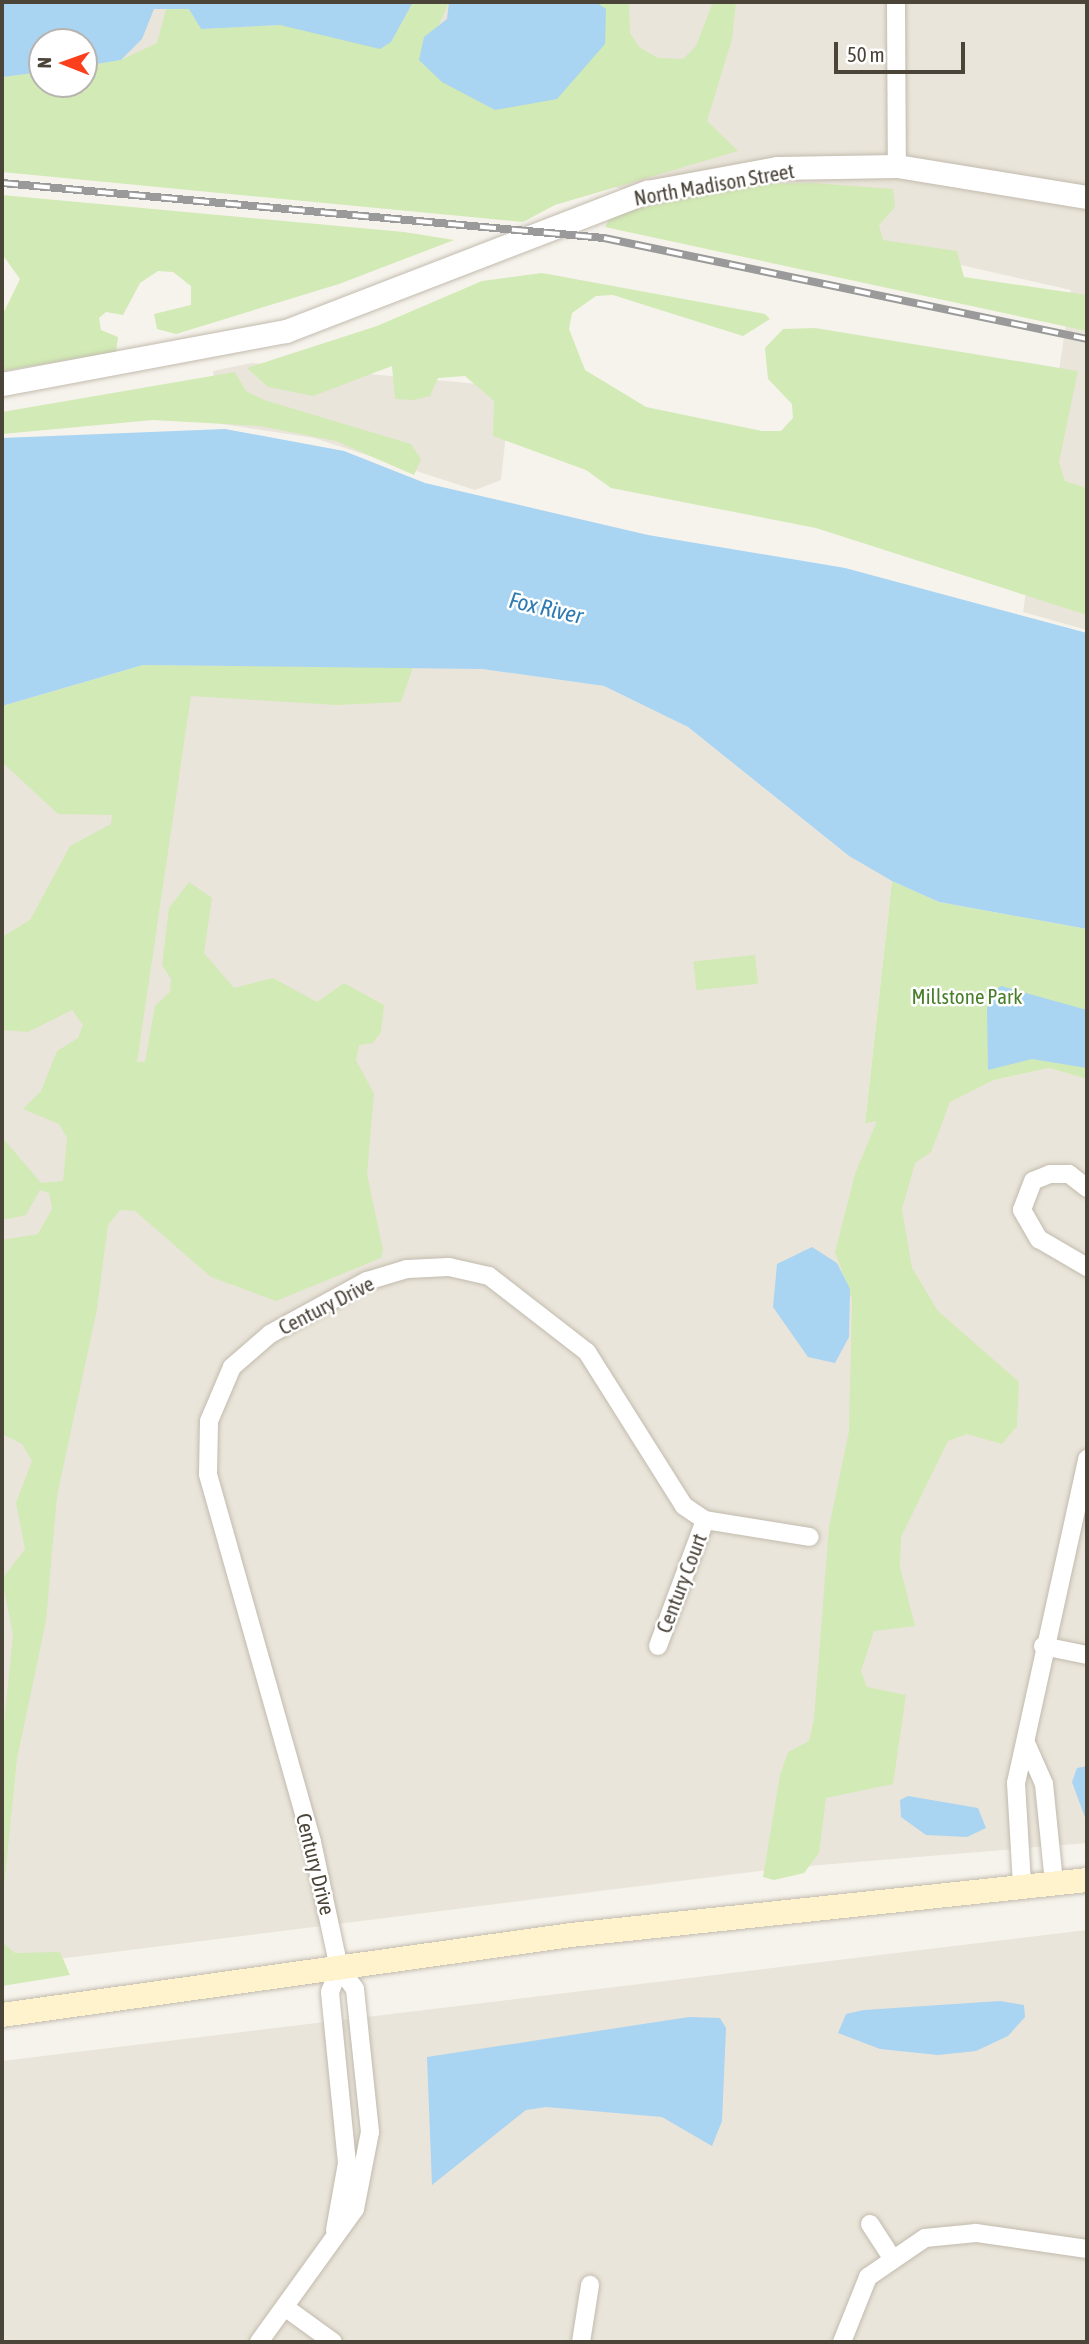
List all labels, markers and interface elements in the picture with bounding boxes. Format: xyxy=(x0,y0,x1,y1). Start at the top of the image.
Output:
north arrow xyxy=(28,28,98,98)
scale bar xyxy=(837,28,968,72)
text: 50 m xyxy=(847,42,885,66)
text: N xyxy=(33,57,55,68)
street label: North Madison Street xyxy=(632,157,796,211)
water label: Fox River xyxy=(506,586,586,630)
park label: Millstone Park xyxy=(912,983,1022,1009)
street label: Century Drive xyxy=(274,1270,378,1340)
street label: Century Court xyxy=(650,1530,712,1636)
street label: Century Drive xyxy=(291,1811,341,1917)

